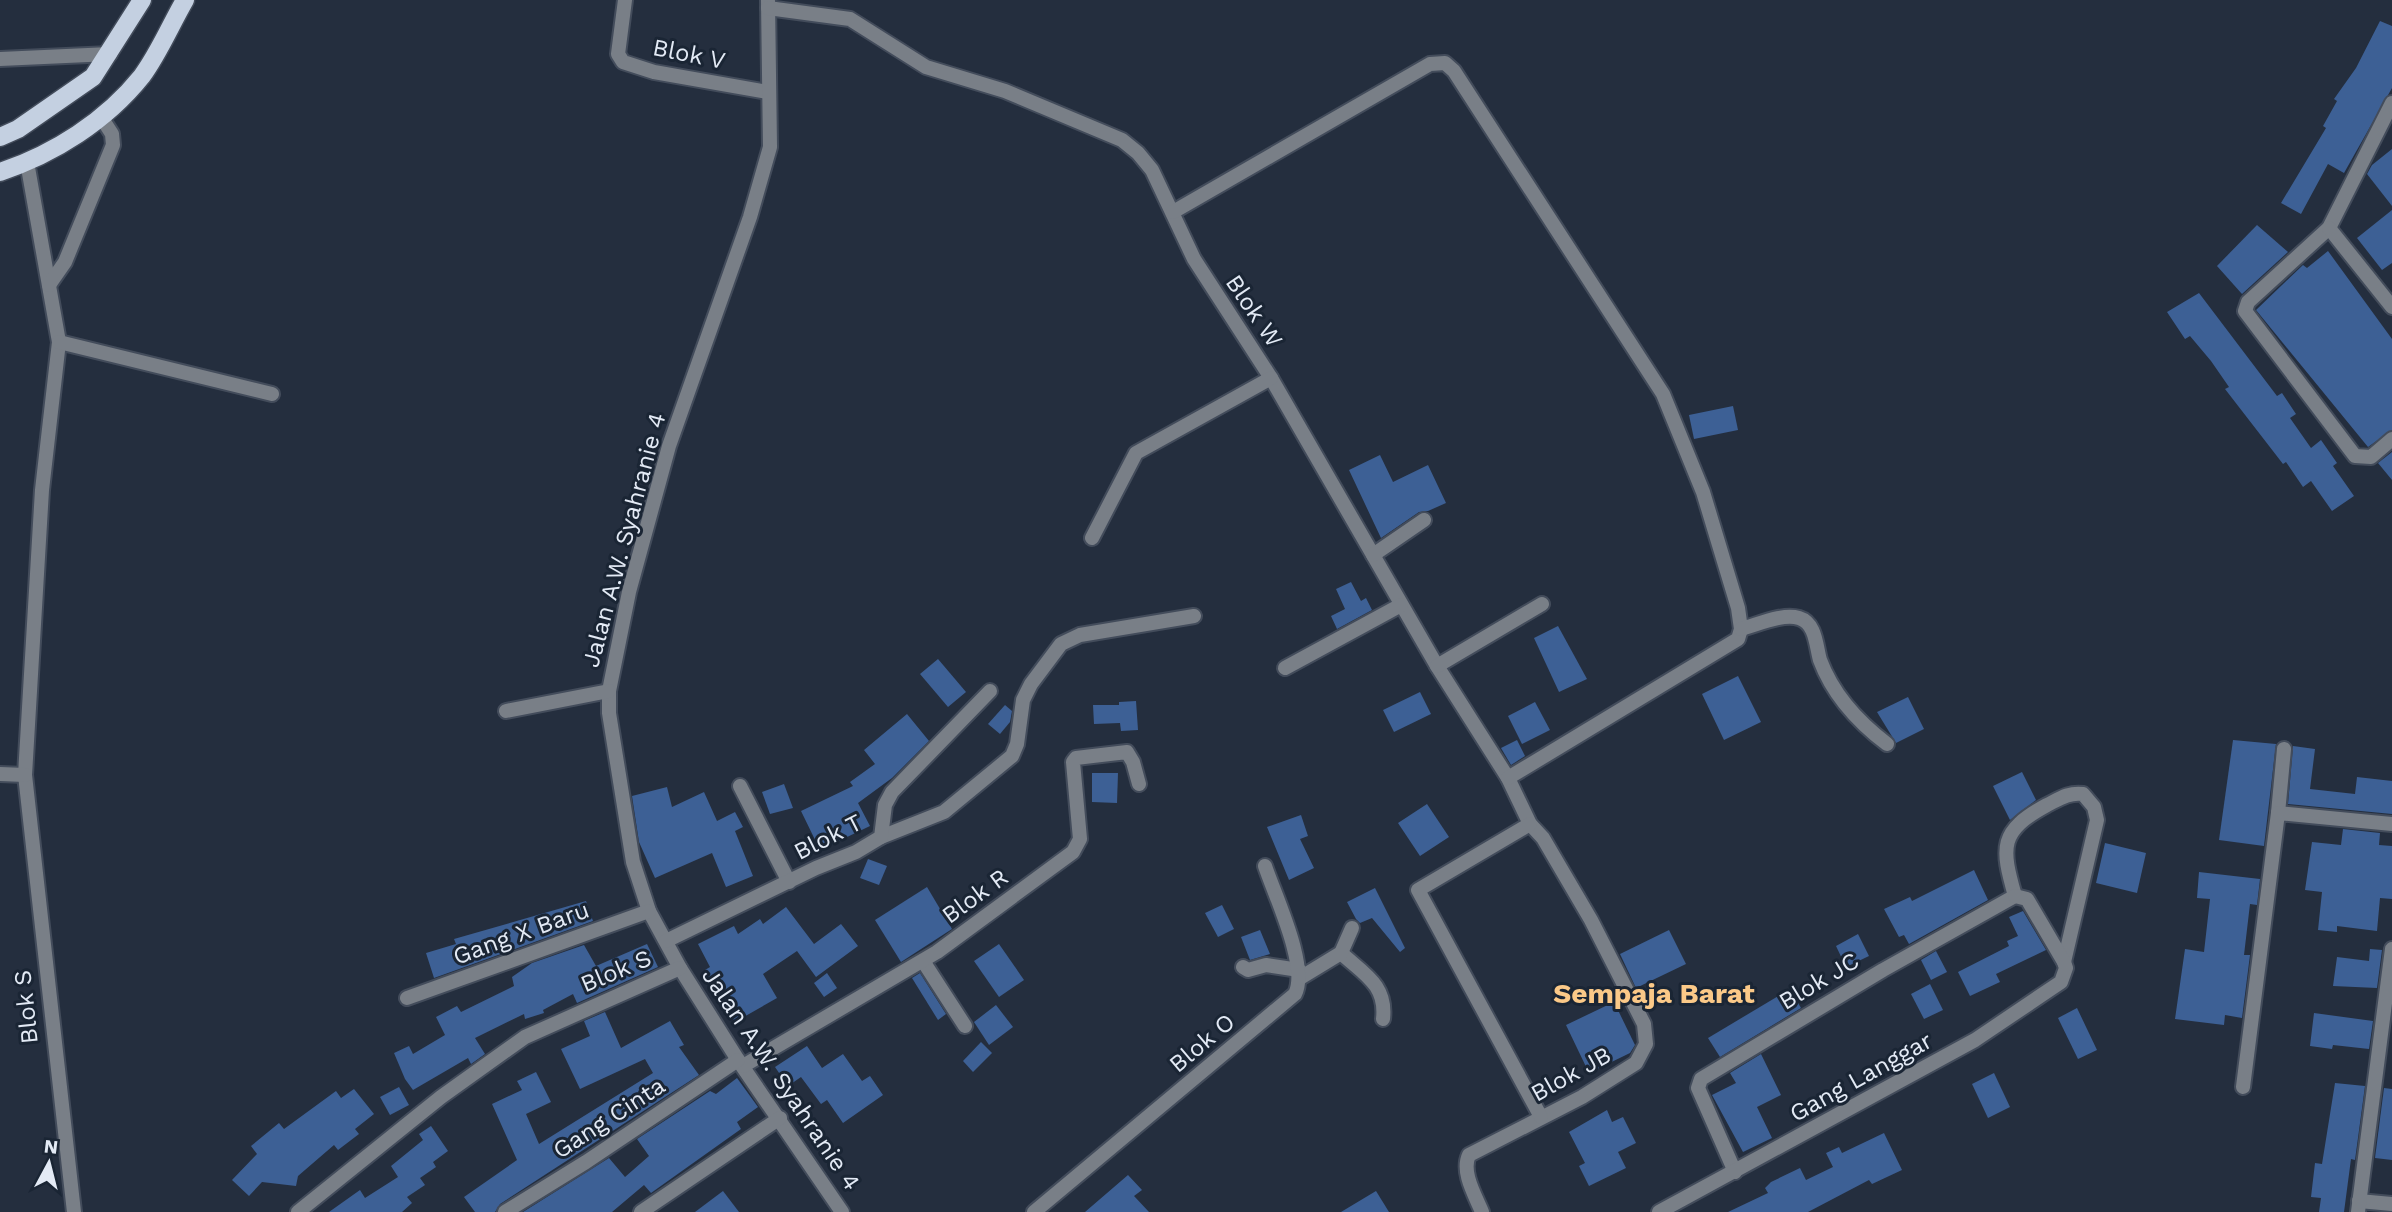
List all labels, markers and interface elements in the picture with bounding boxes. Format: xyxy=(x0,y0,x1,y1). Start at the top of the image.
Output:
street label: Blok V xyxy=(650,33,728,75)
street label: Blok W xyxy=(1220,270,1288,352)
street label: Jalan A.W. Syahranie 4 xyxy=(577,410,671,670)
street label: Blok T xyxy=(789,808,867,866)
street label: Blok R xyxy=(937,863,1013,929)
street label: Gang X Baru xyxy=(449,895,593,971)
street label: Blok S xyxy=(576,944,656,998)
street label: Blok JC xyxy=(1774,946,1864,1016)
street label: Jalan A.W. Syahranie 4 xyxy=(696,962,866,1196)
street label: Blok S xyxy=(8,969,44,1045)
district label: Sempaja Barat xyxy=(1553,977,1755,1010)
street label: Blok O xyxy=(1164,1008,1240,1078)
street label: Gang Langgar xyxy=(1785,1026,1937,1128)
street label: Blok JB xyxy=(1526,1041,1616,1107)
street label: Gang Cinta xyxy=(548,1071,670,1165)
north arrow xyxy=(14,1128,84,1198)
text: N xyxy=(43,1134,59,1159)

